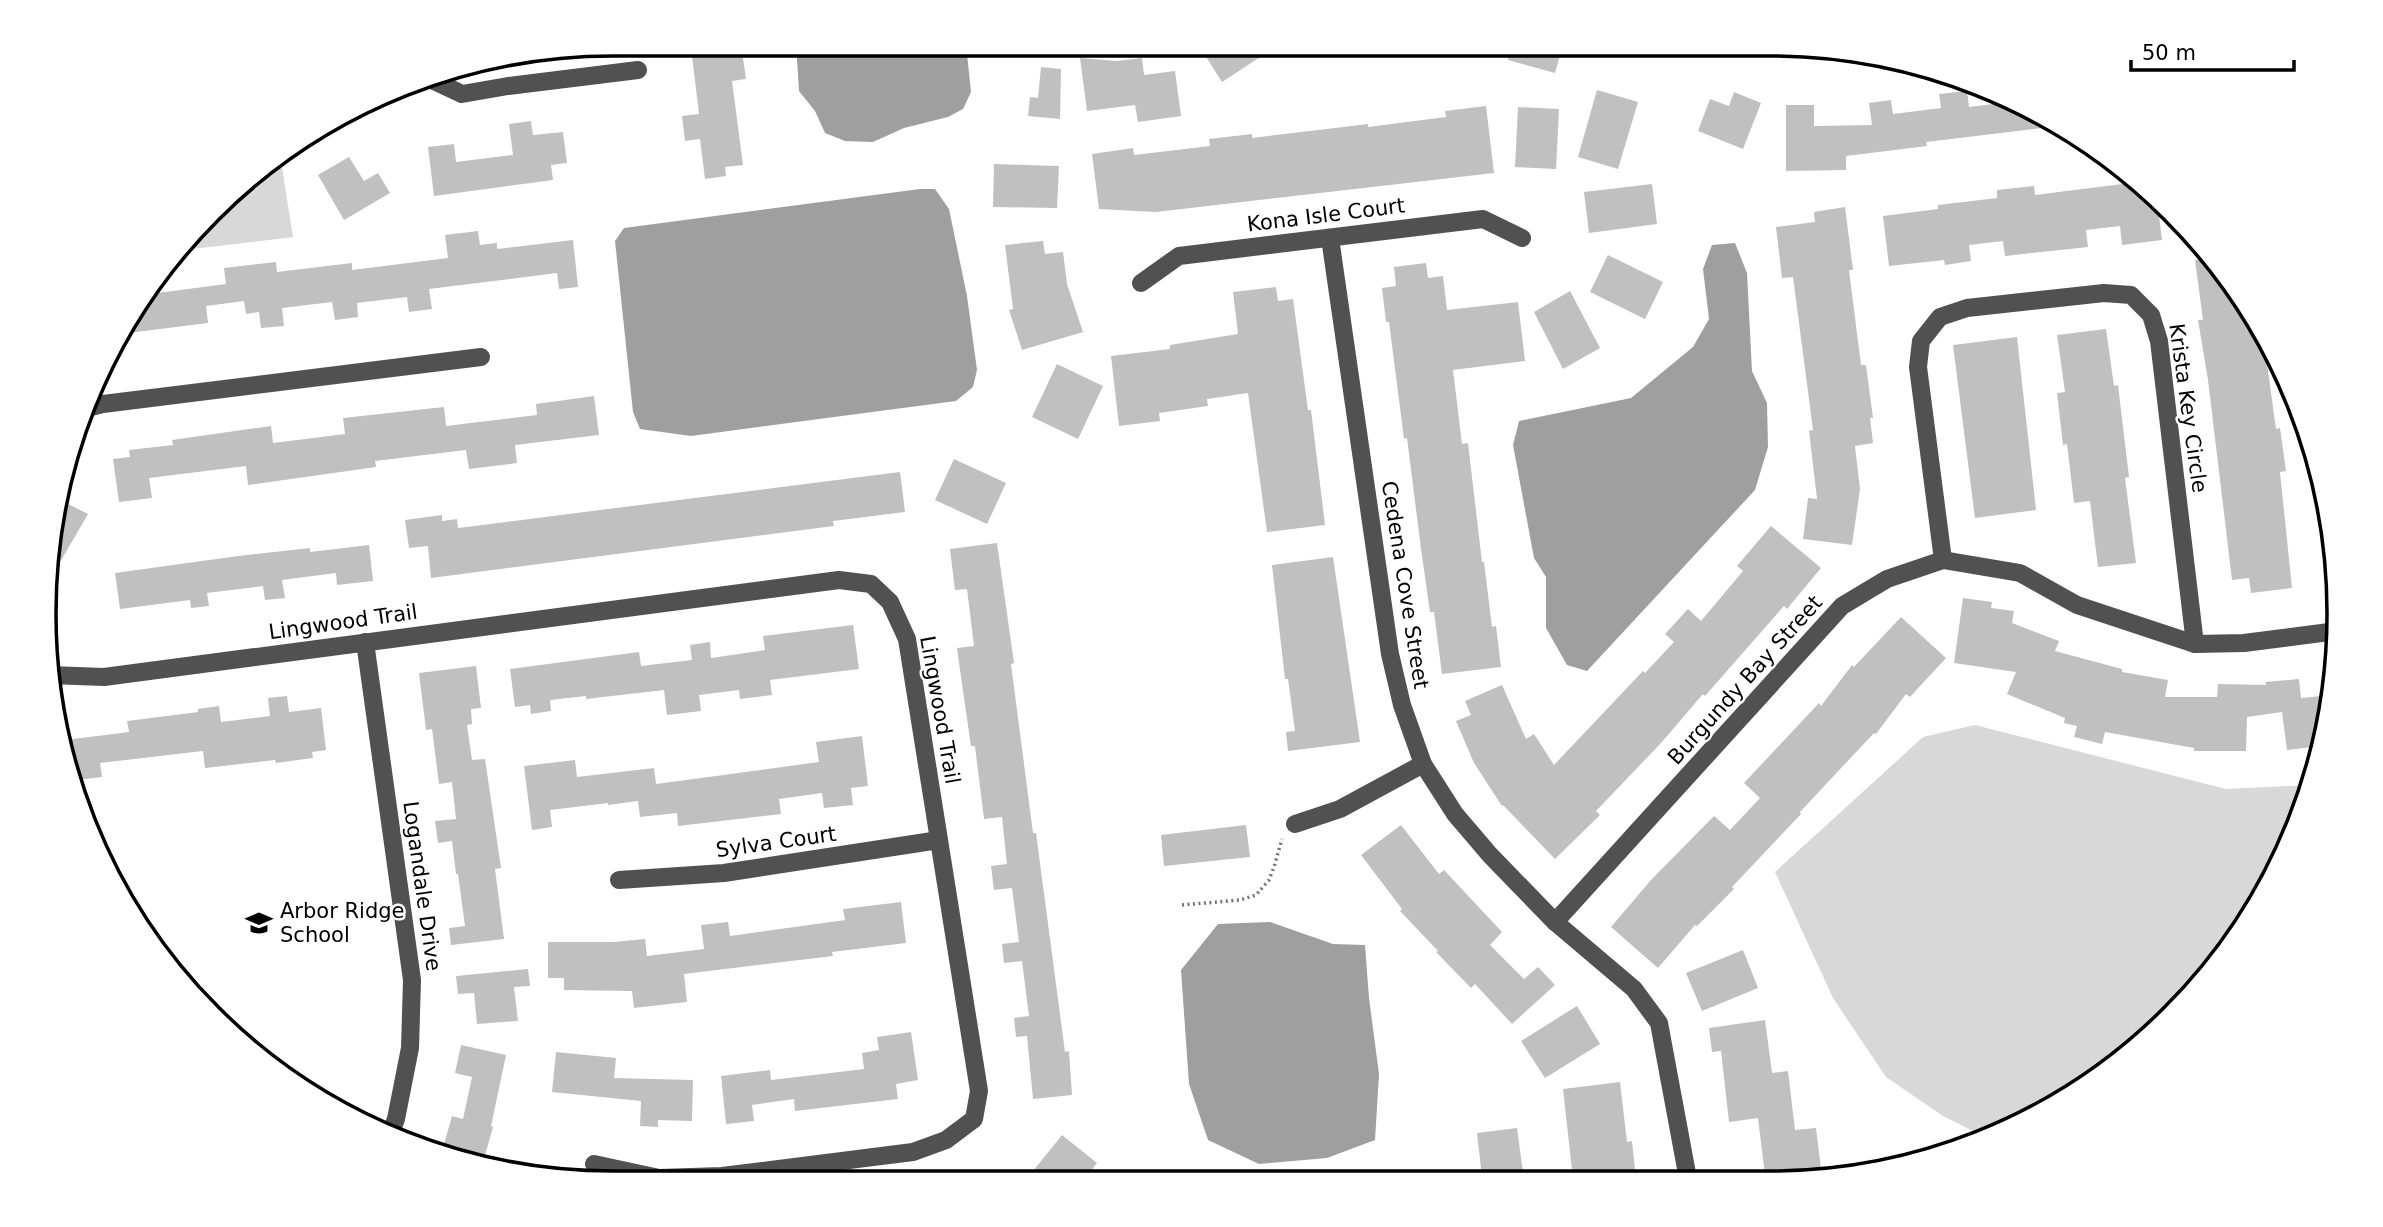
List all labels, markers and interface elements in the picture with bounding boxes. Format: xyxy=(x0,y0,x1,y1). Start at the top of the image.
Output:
scale bar xyxy=(2131,28,2294,72)
text: 50 m xyxy=(2142,41,2196,65)
street label: Kona Isle Court xyxy=(1246,193,1406,237)
street label: Krista Key Circle xyxy=(2164,322,2212,494)
street label: Cedena Cove Street xyxy=(1377,479,1433,691)
street label: Burgundy Bay Street xyxy=(1663,591,1827,769)
street label: Lingwood Trail xyxy=(267,600,419,644)
street label: Lingwood Trail xyxy=(915,634,965,786)
street label: Logandale Drive xyxy=(398,800,446,972)
street label: Sylva Court xyxy=(714,822,838,862)
place label: Arbor Ridge School xyxy=(280,899,405,947)
school or university icon: Arbor Ridge School xyxy=(244,908,274,938)

